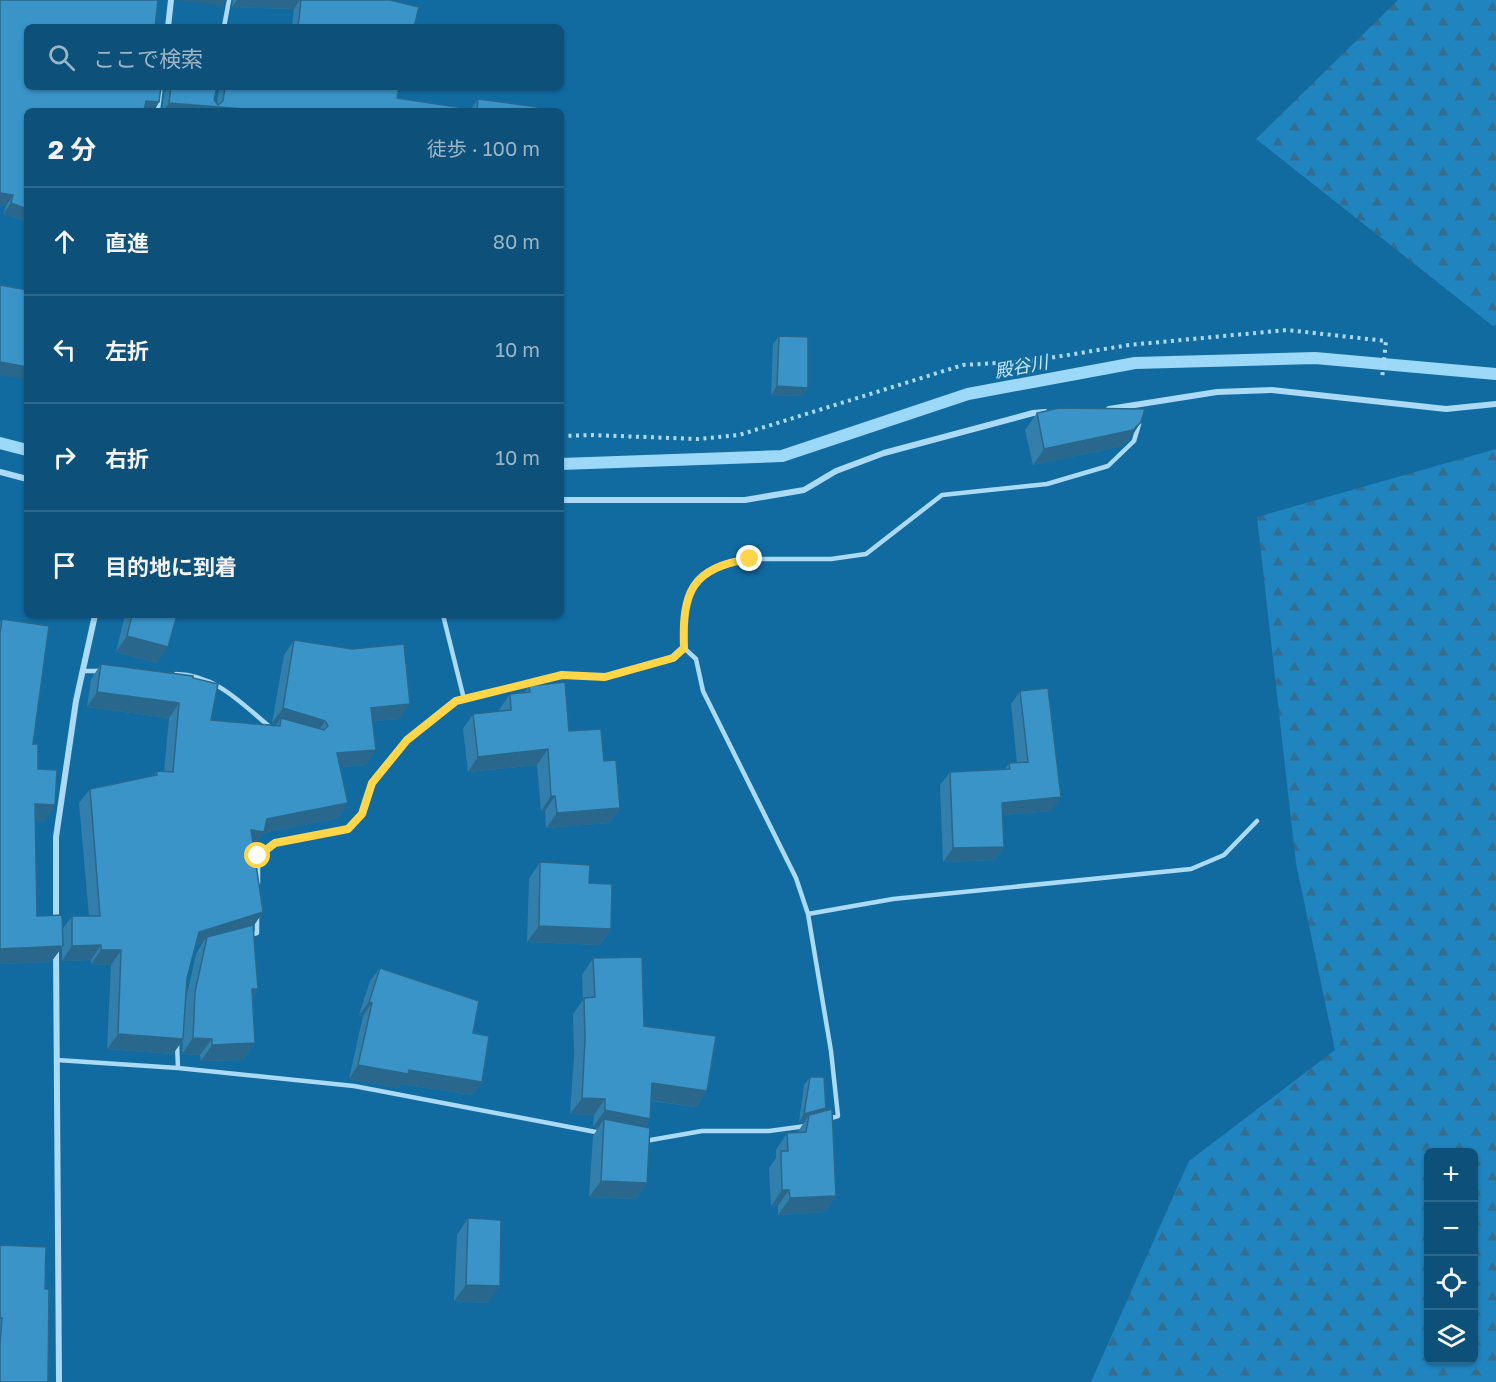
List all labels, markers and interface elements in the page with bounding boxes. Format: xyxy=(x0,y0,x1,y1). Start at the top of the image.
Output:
search box xyxy=(24,24,564,90)
icon: search xyxy=(45,41,78,74)
text: ここで検索 xyxy=(93,45,203,72)
text: 2 分 xyxy=(48,134,96,165)
text: 徒歩 · 100 m xyxy=(427,136,540,160)
icon: ahead xyxy=(48,225,81,258)
text: 直進 xyxy=(105,229,149,256)
text: 80 m xyxy=(493,229,540,253)
icon: left xyxy=(48,333,81,366)
text: 左折 xyxy=(105,337,149,364)
text: 10 m xyxy=(495,337,540,361)
water label: 殿谷川 xyxy=(992,350,1052,382)
icon: right xyxy=(48,441,81,474)
text: 右折 xyxy=(105,445,149,472)
text: 10 m xyxy=(495,445,540,469)
route end xyxy=(736,545,762,571)
icon: arrive xyxy=(48,549,81,582)
text: 目的地に到着 xyxy=(105,553,237,580)
route start xyxy=(244,842,270,868)
map controls xyxy=(1424,1148,1478,1364)
button: + xyxy=(1424,1148,1478,1202)
button: − xyxy=(1424,1202,1478,1256)
button: locate xyxy=(1424,1256,1478,1310)
button: layers xyxy=(1424,1310,1478,1364)

